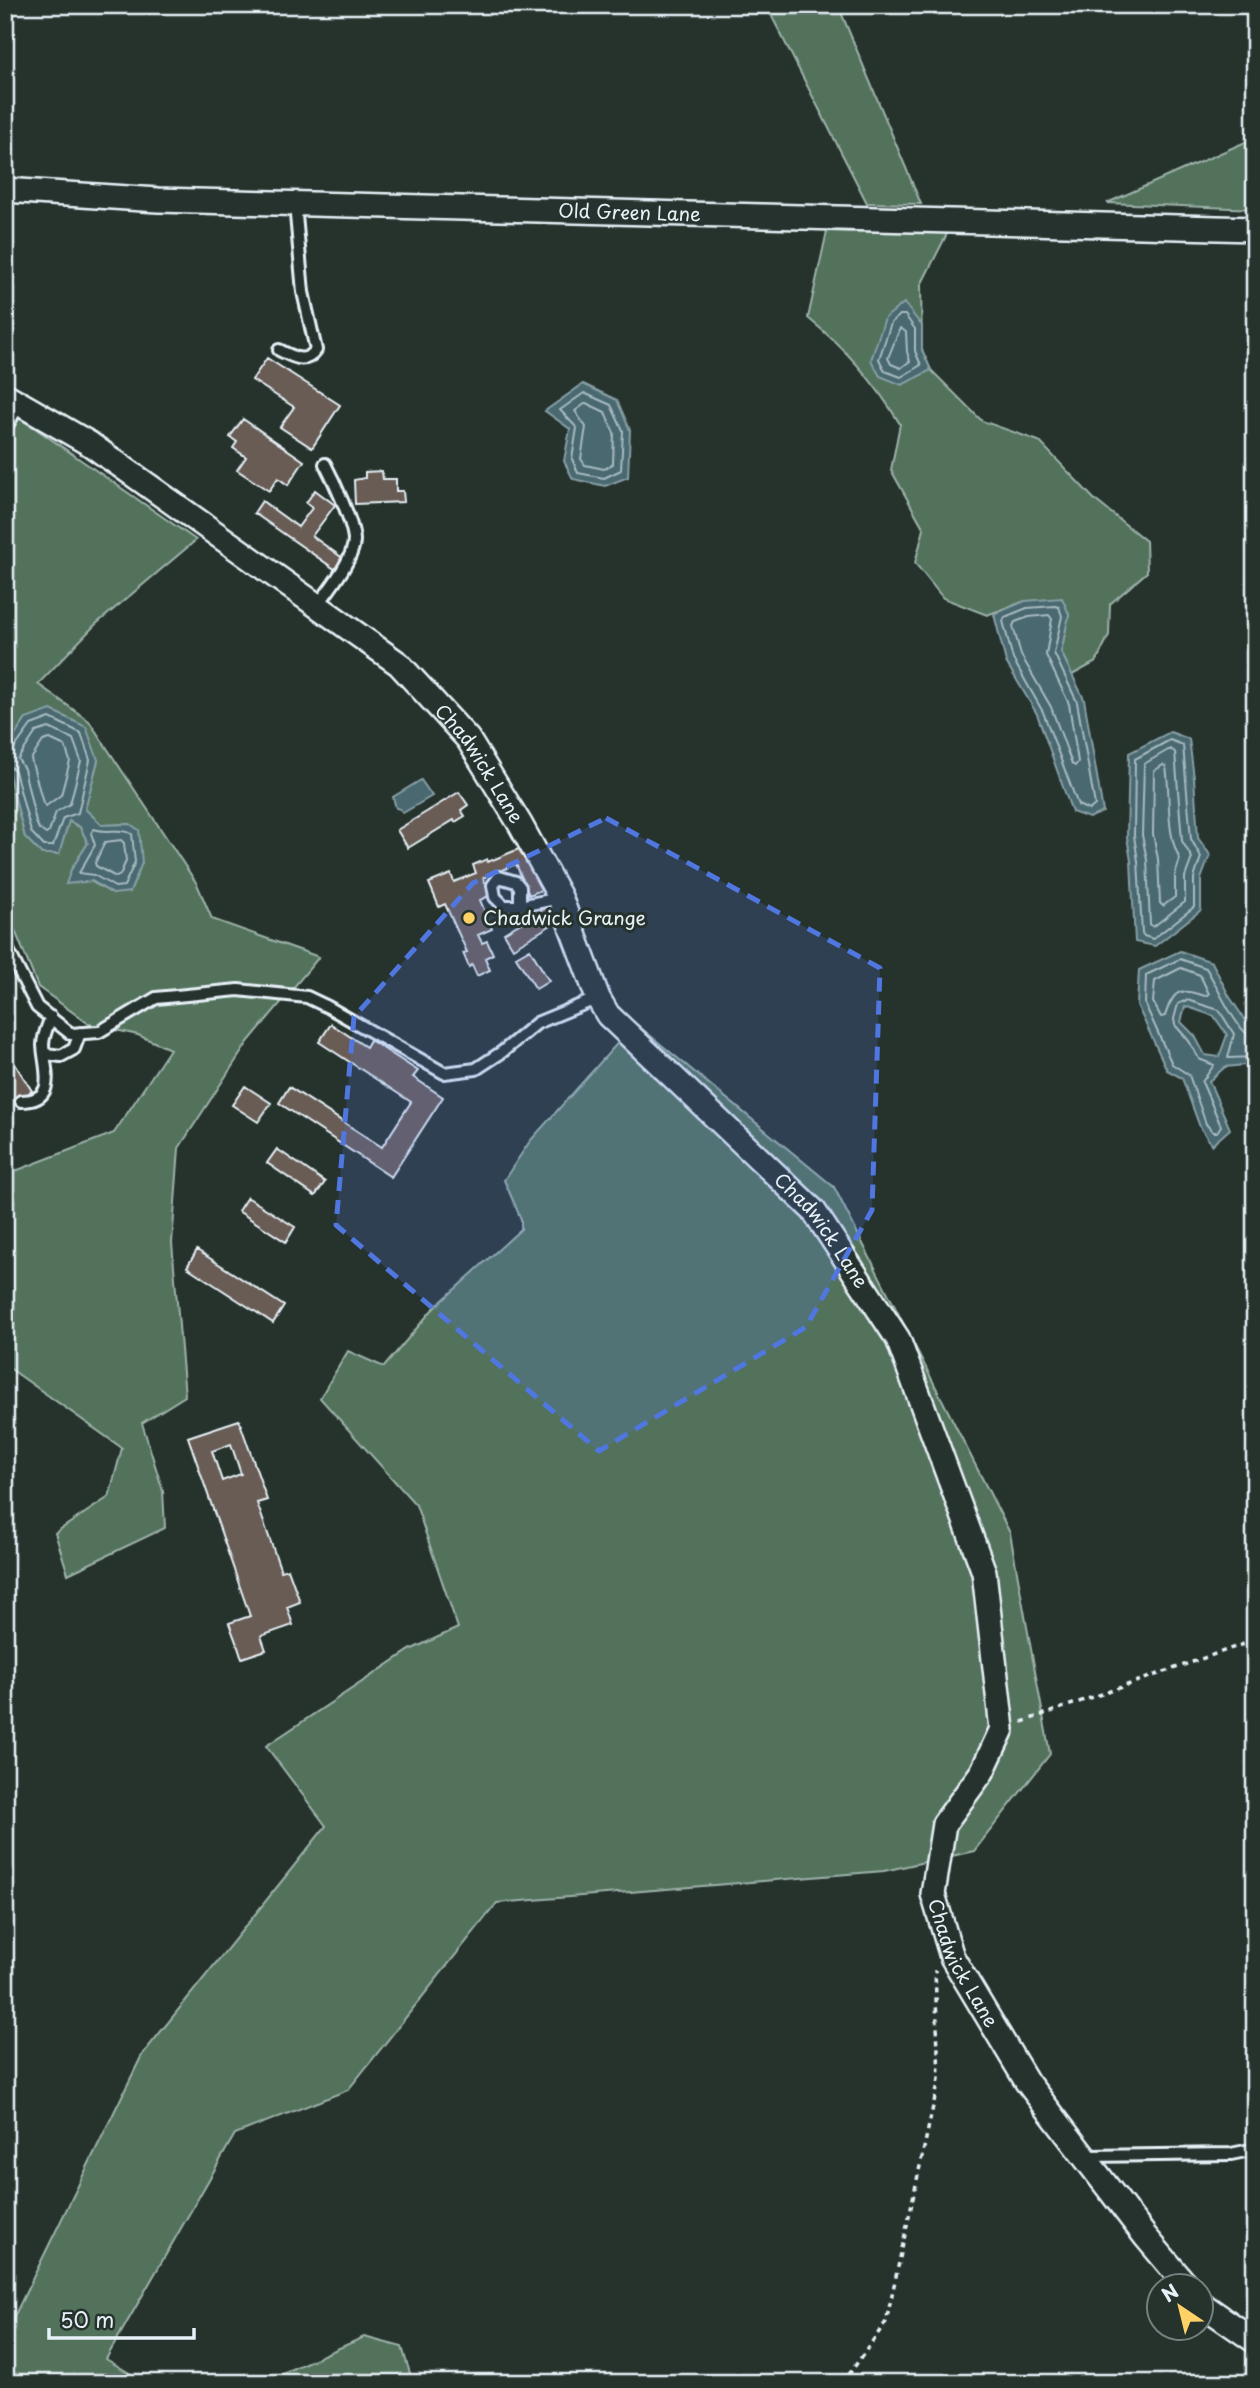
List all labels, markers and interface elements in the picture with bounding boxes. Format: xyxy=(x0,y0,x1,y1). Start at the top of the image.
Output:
street label: Old Green Lane xyxy=(558,196,701,227)
street label: Chadwick Lane xyxy=(429,697,531,828)
place label: Chadwick Grange xyxy=(483,903,646,931)
marker: Chadwick Grange xyxy=(461,910,477,926)
street label: Chadwick Lane xyxy=(769,1165,876,1293)
street label: Chadwick Lane xyxy=(922,1895,1006,2032)
north arrow xyxy=(1144,2272,1214,2342)
text: N xyxy=(1155,2276,1184,2308)
scale bar xyxy=(49,2297,194,2341)
text: 50 m xyxy=(60,2303,114,2335)

